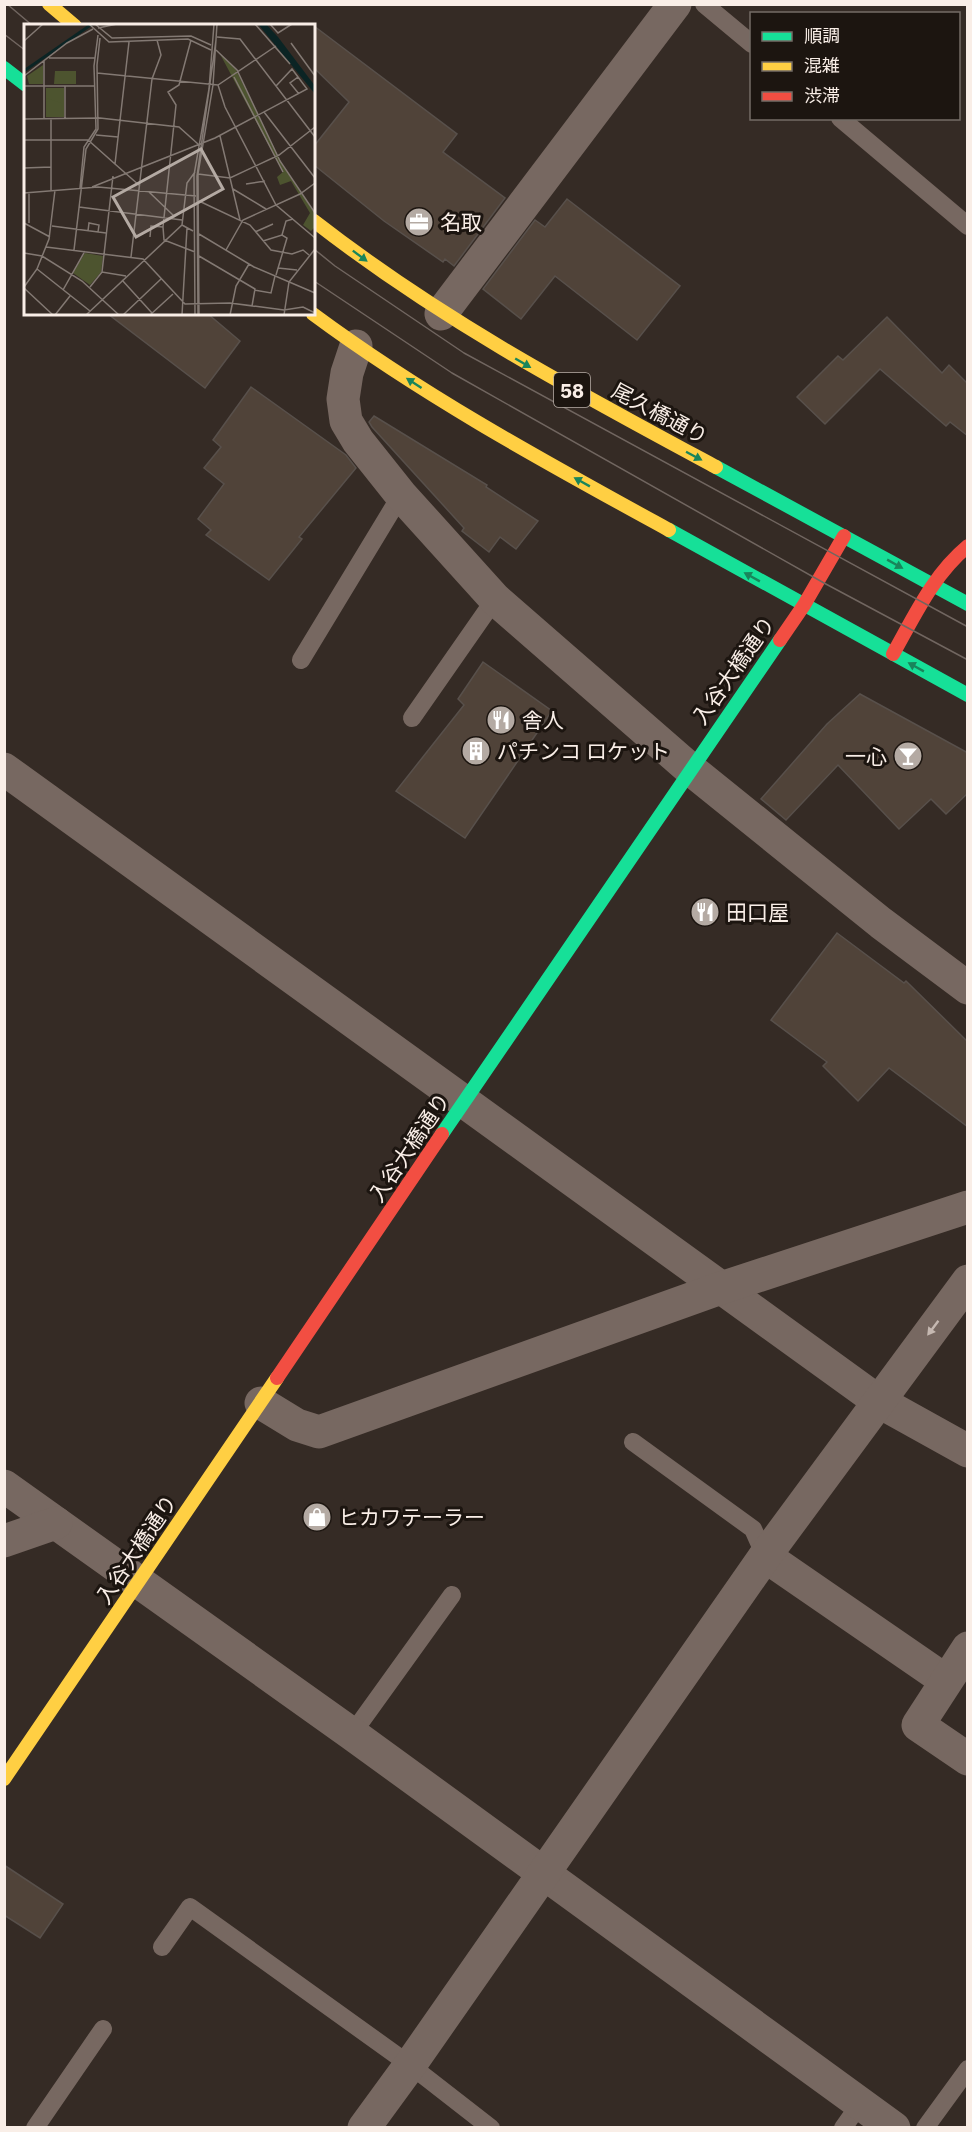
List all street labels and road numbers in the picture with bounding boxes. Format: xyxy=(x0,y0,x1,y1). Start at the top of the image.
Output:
road number: 58 xyxy=(554,373,590,407)
street label: 尾久橋通り xyxy=(607,376,713,450)
street label: 入谷大橋通り xyxy=(685,610,781,730)
street label: 入谷大橋通り xyxy=(362,1087,456,1207)
street label: 入谷大橋通り xyxy=(89,1489,183,1609)

